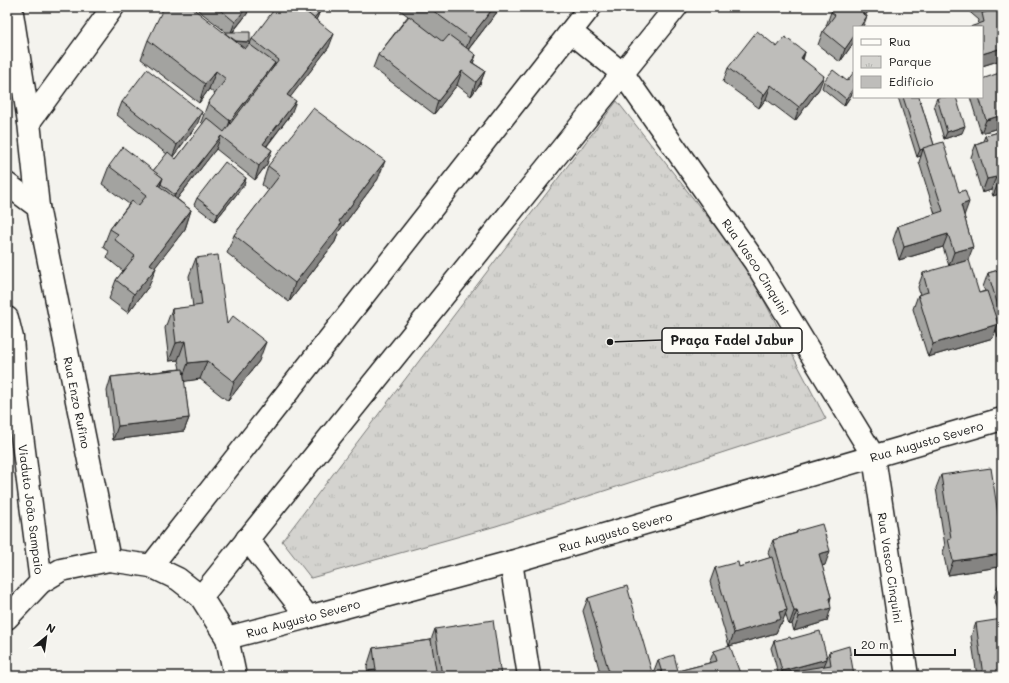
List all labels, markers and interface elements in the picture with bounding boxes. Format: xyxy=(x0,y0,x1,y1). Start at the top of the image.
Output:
legend xyxy=(853,26,983,98)
text: Rua xyxy=(889,33,911,49)
text: Parque xyxy=(889,53,932,69)
text: Edifício xyxy=(889,73,933,89)
street label: Rua Vasco Cinquini xyxy=(719,215,793,318)
callout: Praça Fadel Jabur xyxy=(662,328,802,353)
text: Praça Fadel Jabur xyxy=(670,331,794,348)
street label: Rua Enzo Rufino xyxy=(60,355,94,450)
street label: Rua Augusto Severo xyxy=(868,417,985,465)
street label: Viaduto João Sampaio xyxy=(15,443,48,575)
street label: Rua Augusto Severo xyxy=(557,508,674,556)
street label: Rua Vasco Cinquini xyxy=(874,511,907,624)
street label: Rua Augusto Severo xyxy=(244,595,362,641)
north arrow xyxy=(26,617,66,657)
text: N xyxy=(44,619,58,636)
scale bar xyxy=(855,631,955,657)
text: 20 m xyxy=(861,636,889,652)

